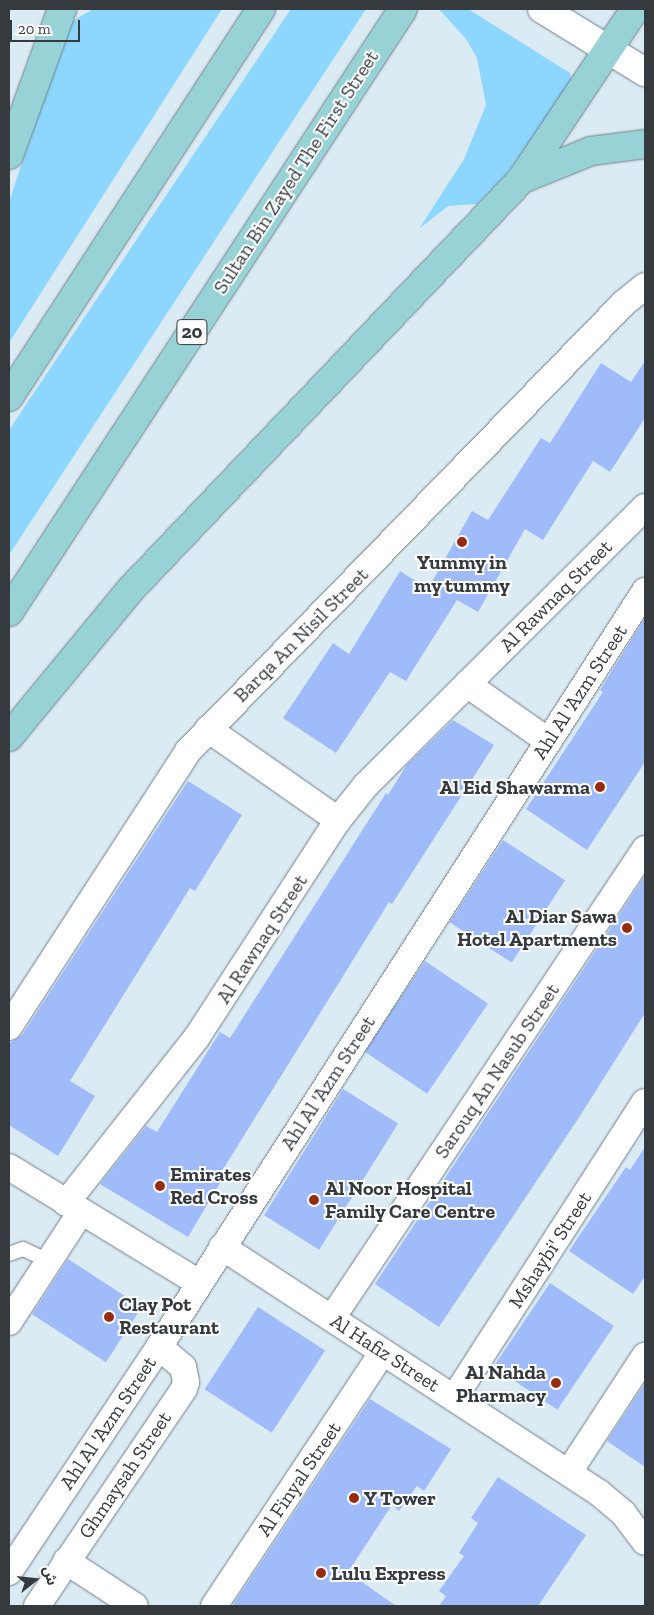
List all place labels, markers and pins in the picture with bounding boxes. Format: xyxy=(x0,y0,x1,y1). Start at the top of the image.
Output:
marker: Yummy in my tummy xyxy=(456,536,468,548)
place label: Yummy in my tummy xyxy=(414,550,510,597)
place label: Al Eid Shawarma xyxy=(440,775,590,799)
marker: Al Eid Shawarma xyxy=(594,781,606,793)
place label: Al Diar Sawa Hotel Apartments xyxy=(457,904,617,951)
marker: Al Diar Sawa Hotel Apartments xyxy=(621,922,633,934)
place label: Emirates Red Cross xyxy=(170,1162,258,1209)
place label: Al Noor Hospital Family Care Centre xyxy=(325,1176,496,1223)
marker: Emirates Red Cross xyxy=(154,1180,166,1192)
marker: Al Noor Hospital Family Care Centre xyxy=(307,1193,321,1207)
place label: Clay Pot Restaurant xyxy=(119,1293,219,1340)
marker: Clay Pot Restaurant xyxy=(103,1311,115,1323)
place label: Al Nahda Pharmacy xyxy=(456,1360,546,1407)
marker: Al Nahda Pharmacy xyxy=(550,1377,562,1389)
place label: Y Tower xyxy=(364,1486,436,1510)
marker: Y Tower xyxy=(348,1492,360,1504)
place label: Lulu Express xyxy=(331,1561,446,1585)
marker: Lulu Express xyxy=(315,1567,327,1579)

